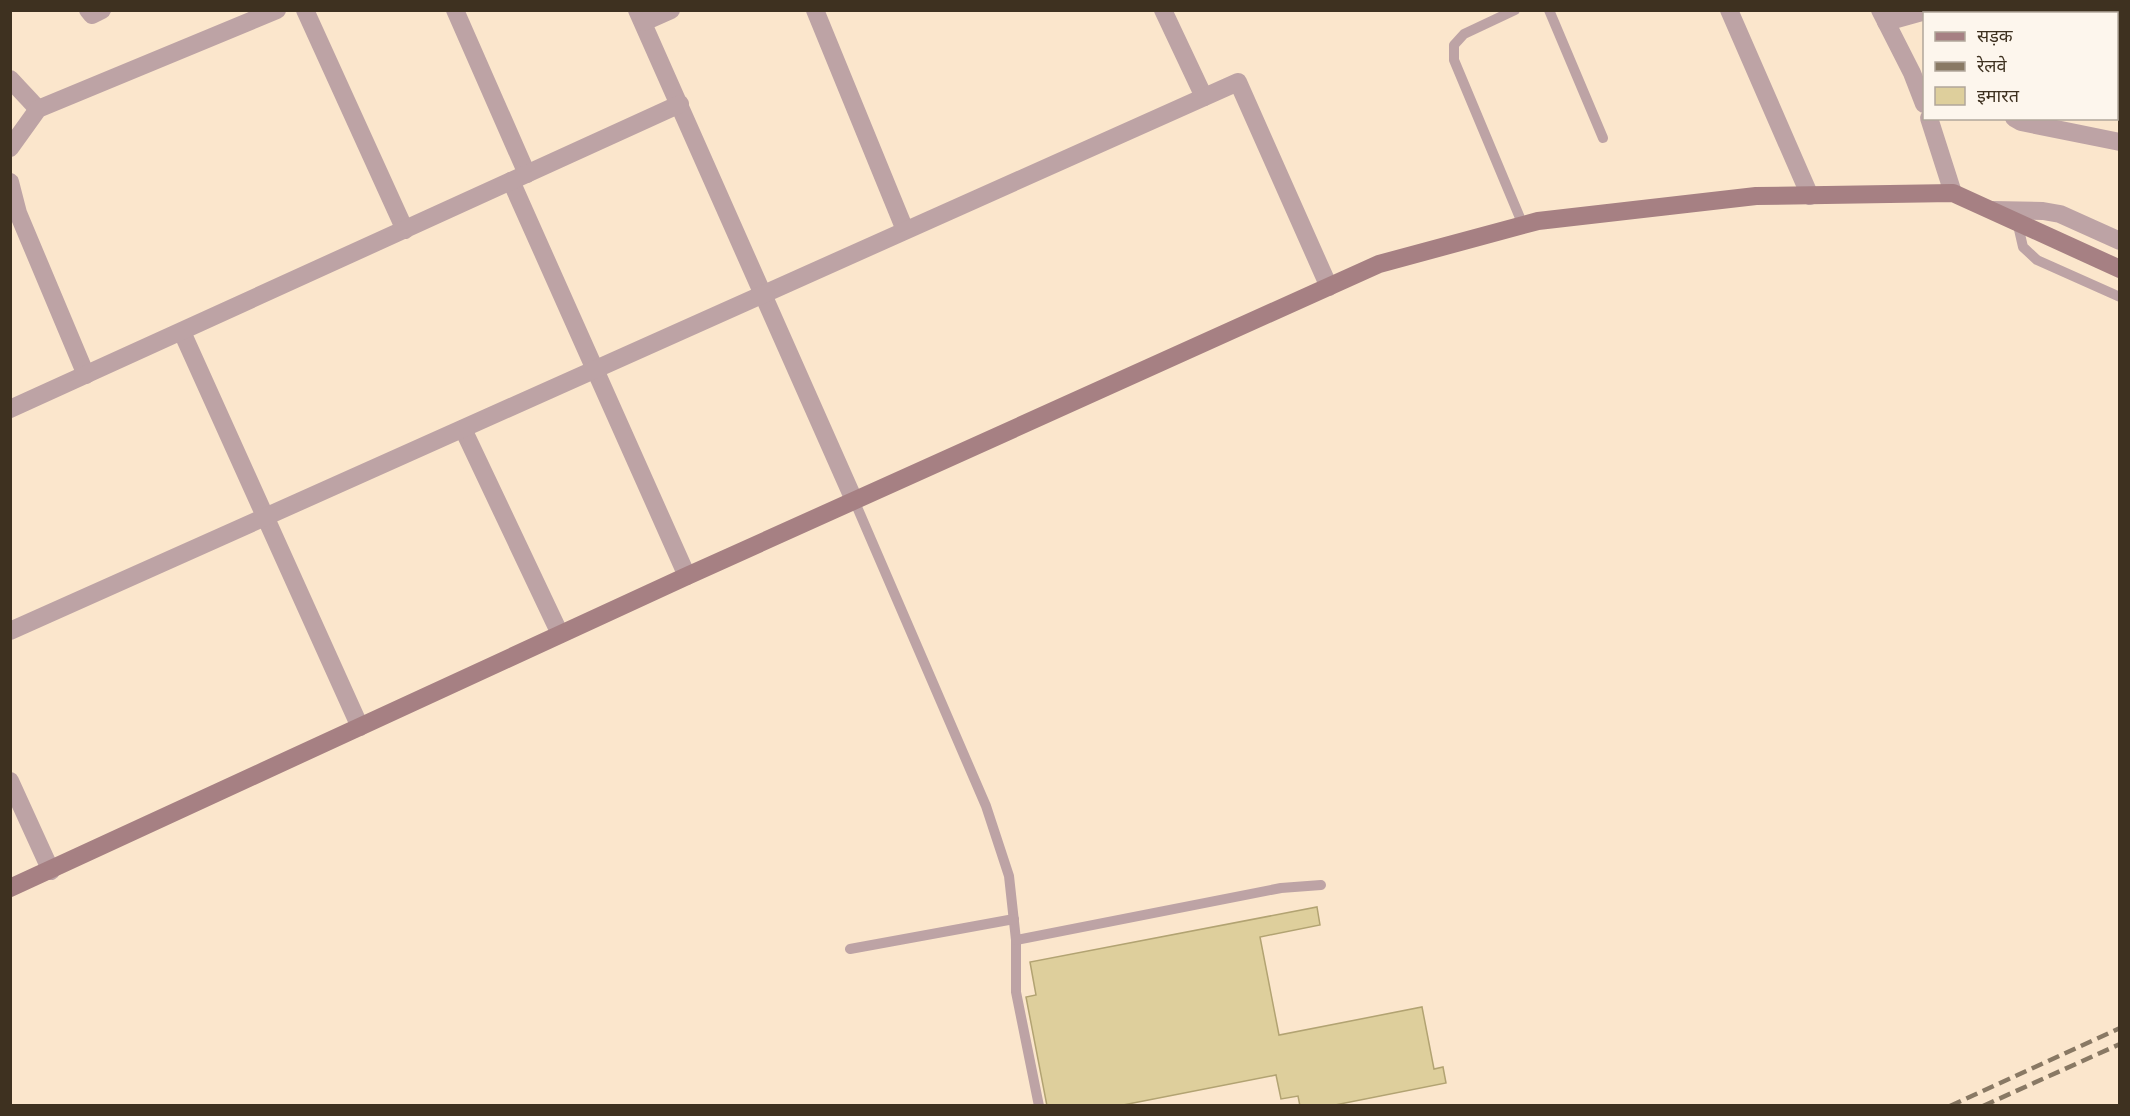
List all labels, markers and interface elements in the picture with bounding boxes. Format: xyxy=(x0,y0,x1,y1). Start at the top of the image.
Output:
legend xyxy=(1923,12,2118,120)
text: सड़क xyxy=(1977,24,2014,46)
text: रेलवे xyxy=(1976,54,2008,76)
text: इमारत xyxy=(1977,84,2020,106)

